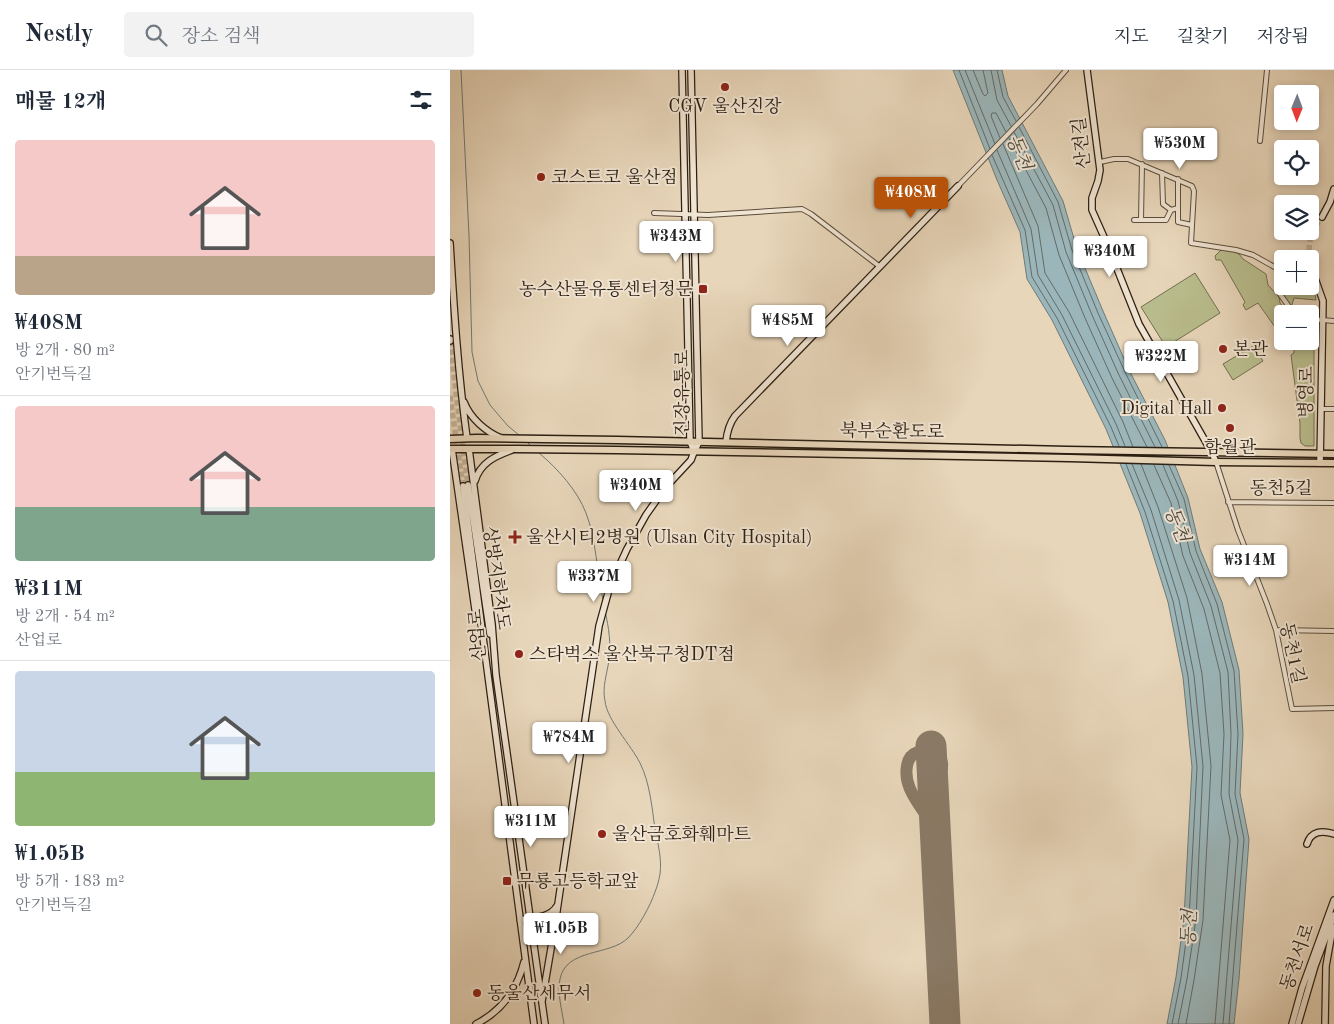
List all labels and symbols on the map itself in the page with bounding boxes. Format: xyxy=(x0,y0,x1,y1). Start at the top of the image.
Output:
marker: CGV 울산진장 xyxy=(719,81,731,93)
north arrow xyxy=(1274,85,1319,130)
place label: CGV 울산진장 xyxy=(668,97,782,116)
street label: 산전길 xyxy=(1069,116,1094,170)
pin: ₩530M xyxy=(1145,128,1215,170)
water label: 동천 xyxy=(1002,131,1037,175)
place label: 코스트코 울산점 xyxy=(551,168,678,187)
marker: 코스트코 울산점 xyxy=(535,171,547,183)
pin: ₩408M xyxy=(876,176,946,219)
pin: ₩343M xyxy=(641,220,711,263)
pin: ₩340M xyxy=(1075,236,1145,278)
place label: 농수산물유통센터정문 xyxy=(519,280,694,299)
marker: 농수산물유통센터정문 xyxy=(697,283,709,295)
pin: ₩485M xyxy=(753,304,823,347)
place label: 본관 xyxy=(1233,339,1268,359)
pin: ₩322M xyxy=(1126,340,1196,383)
marker: 본관 xyxy=(1217,343,1229,355)
street label: 진장유통로 xyxy=(673,350,692,436)
street label: 병영로 xyxy=(1297,366,1316,418)
place label: Digital Hall xyxy=(1121,400,1212,418)
marker: Digital Hall xyxy=(1216,402,1228,414)
street label: 북부순환도로 xyxy=(840,420,944,442)
marker: 함월관 xyxy=(1224,422,1236,434)
place label: 함월관 xyxy=(1204,438,1257,457)
pin: ₩340M xyxy=(601,470,671,512)
street label: 동천5길 xyxy=(1250,479,1312,498)
water label: 동천 xyxy=(1160,503,1195,547)
street label: 상방지하차도 xyxy=(480,525,513,631)
place label: 울산시티2병원 (Ulsan City Hospital) xyxy=(526,528,812,547)
marker: 울산시티2병원 (Ulsan City Hospital) xyxy=(508,530,522,544)
pin: ₩314M xyxy=(1215,544,1285,587)
pin: ₩337M xyxy=(559,560,629,603)
street label: 산업로 xyxy=(466,608,489,662)
street label: 동천1길 xyxy=(1277,621,1308,686)
place label: 스타벅스 울산북구청DT점 xyxy=(529,644,735,664)
marker: 스타벅스 울산북구청DT점 xyxy=(513,648,525,660)
pin: ₩784M xyxy=(534,722,604,764)
pin: ₩311M xyxy=(496,806,566,848)
place label: 울산금호화훼마트 xyxy=(612,824,752,844)
marker: 울산금호화훼마트 xyxy=(596,828,608,840)
place label: 무룡고등학교앞 xyxy=(517,872,639,891)
marker: 무룡고등학교앞 xyxy=(501,875,513,887)
water label: 동천 xyxy=(1177,908,1201,947)
pin: ₩1.05B xyxy=(520,912,602,955)
street label: 동천서로 xyxy=(1277,921,1318,993)
place label: 동울산세무서 xyxy=(487,984,591,1003)
marker: 동울산세무서 xyxy=(471,987,483,999)

